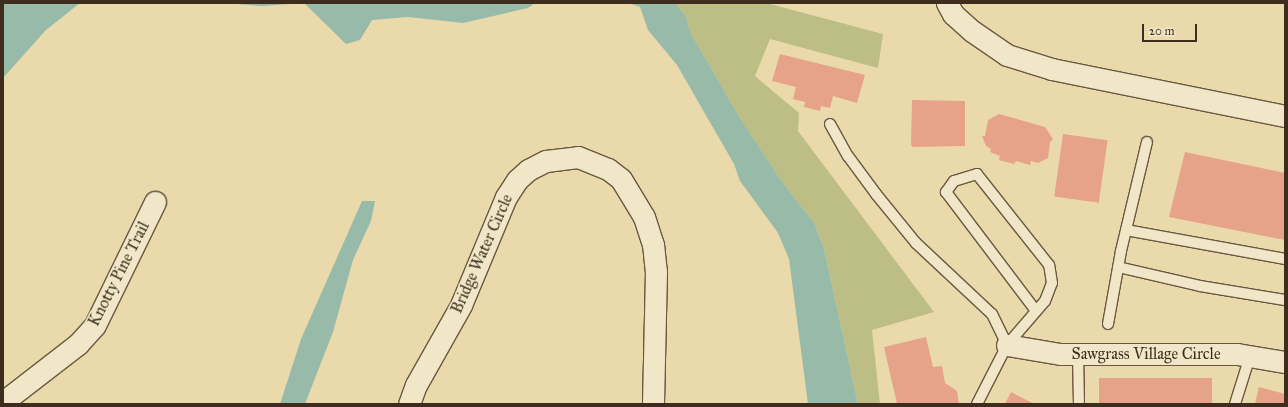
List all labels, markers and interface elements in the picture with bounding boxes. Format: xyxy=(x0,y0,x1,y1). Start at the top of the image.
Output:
scale bar xyxy=(1144,16,1199,42)
text: 20 m xyxy=(1149,24,1175,38)
street label: Bridge Water Circle xyxy=(447,191,517,317)
street label: Knotty Pine Trail xyxy=(84,218,154,330)
street label: Sawgrass Village Circle xyxy=(1071,344,1221,364)

